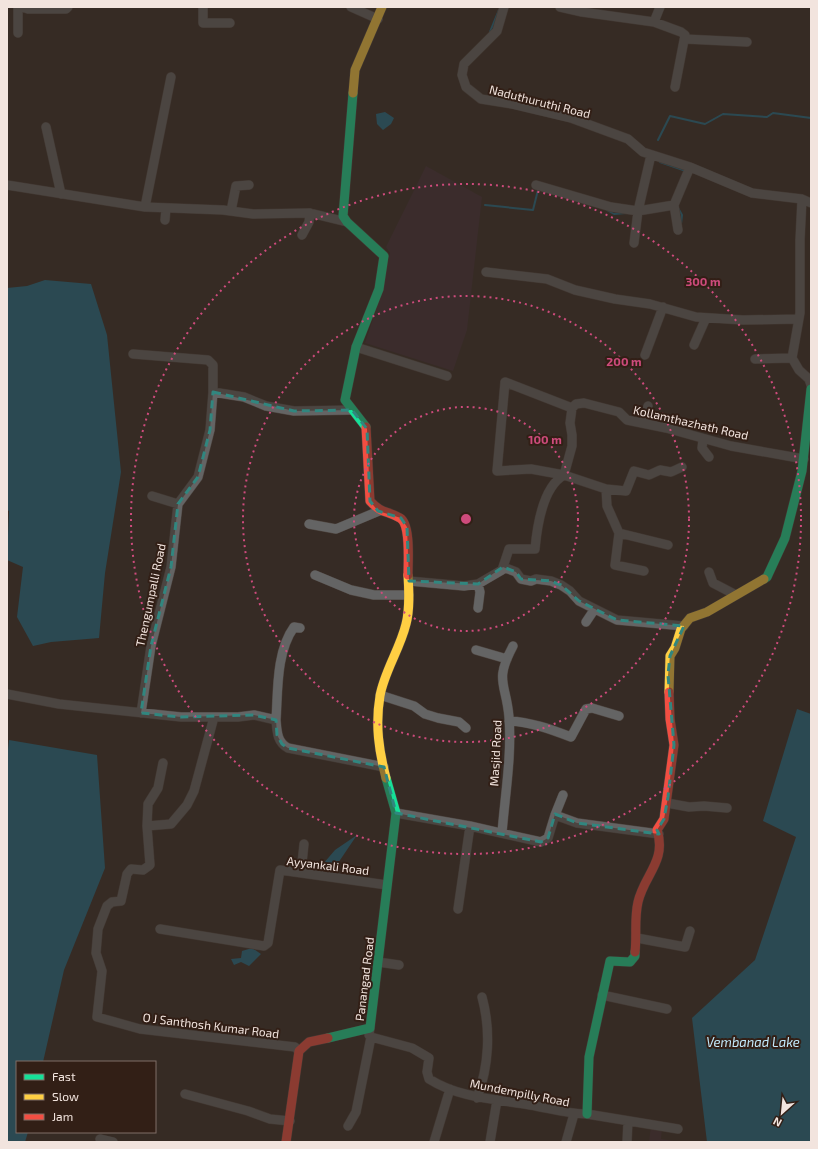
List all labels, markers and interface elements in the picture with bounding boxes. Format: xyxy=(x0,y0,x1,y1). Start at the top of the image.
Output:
street label: Naduthuruthi Road xyxy=(488,82,592,120)
text: 300 m xyxy=(685,274,721,288)
text: 200 m xyxy=(606,354,642,368)
street label: Kollamthazhath Road xyxy=(632,402,750,442)
text: 100 m xyxy=(528,432,562,446)
centre of rings xyxy=(459,512,473,526)
street label: Thengumpalli Road xyxy=(132,542,168,648)
street label: Masjid Road xyxy=(486,719,505,787)
street label: Ayyankali Road xyxy=(286,853,370,877)
street label: Panangad Road xyxy=(352,936,376,1022)
street label: O J Santhosh Kumar Road xyxy=(142,1010,280,1040)
water label: Vembanad Lake xyxy=(706,1034,800,1050)
legend xyxy=(16,1061,156,1133)
text: Fast xyxy=(52,1069,76,1083)
street label: Mundempilly Road xyxy=(469,1075,571,1109)
text: Slow xyxy=(52,1089,79,1103)
north arrow xyxy=(762,1093,802,1133)
text: Jam xyxy=(52,1109,73,1123)
text: N xyxy=(771,1115,784,1130)

